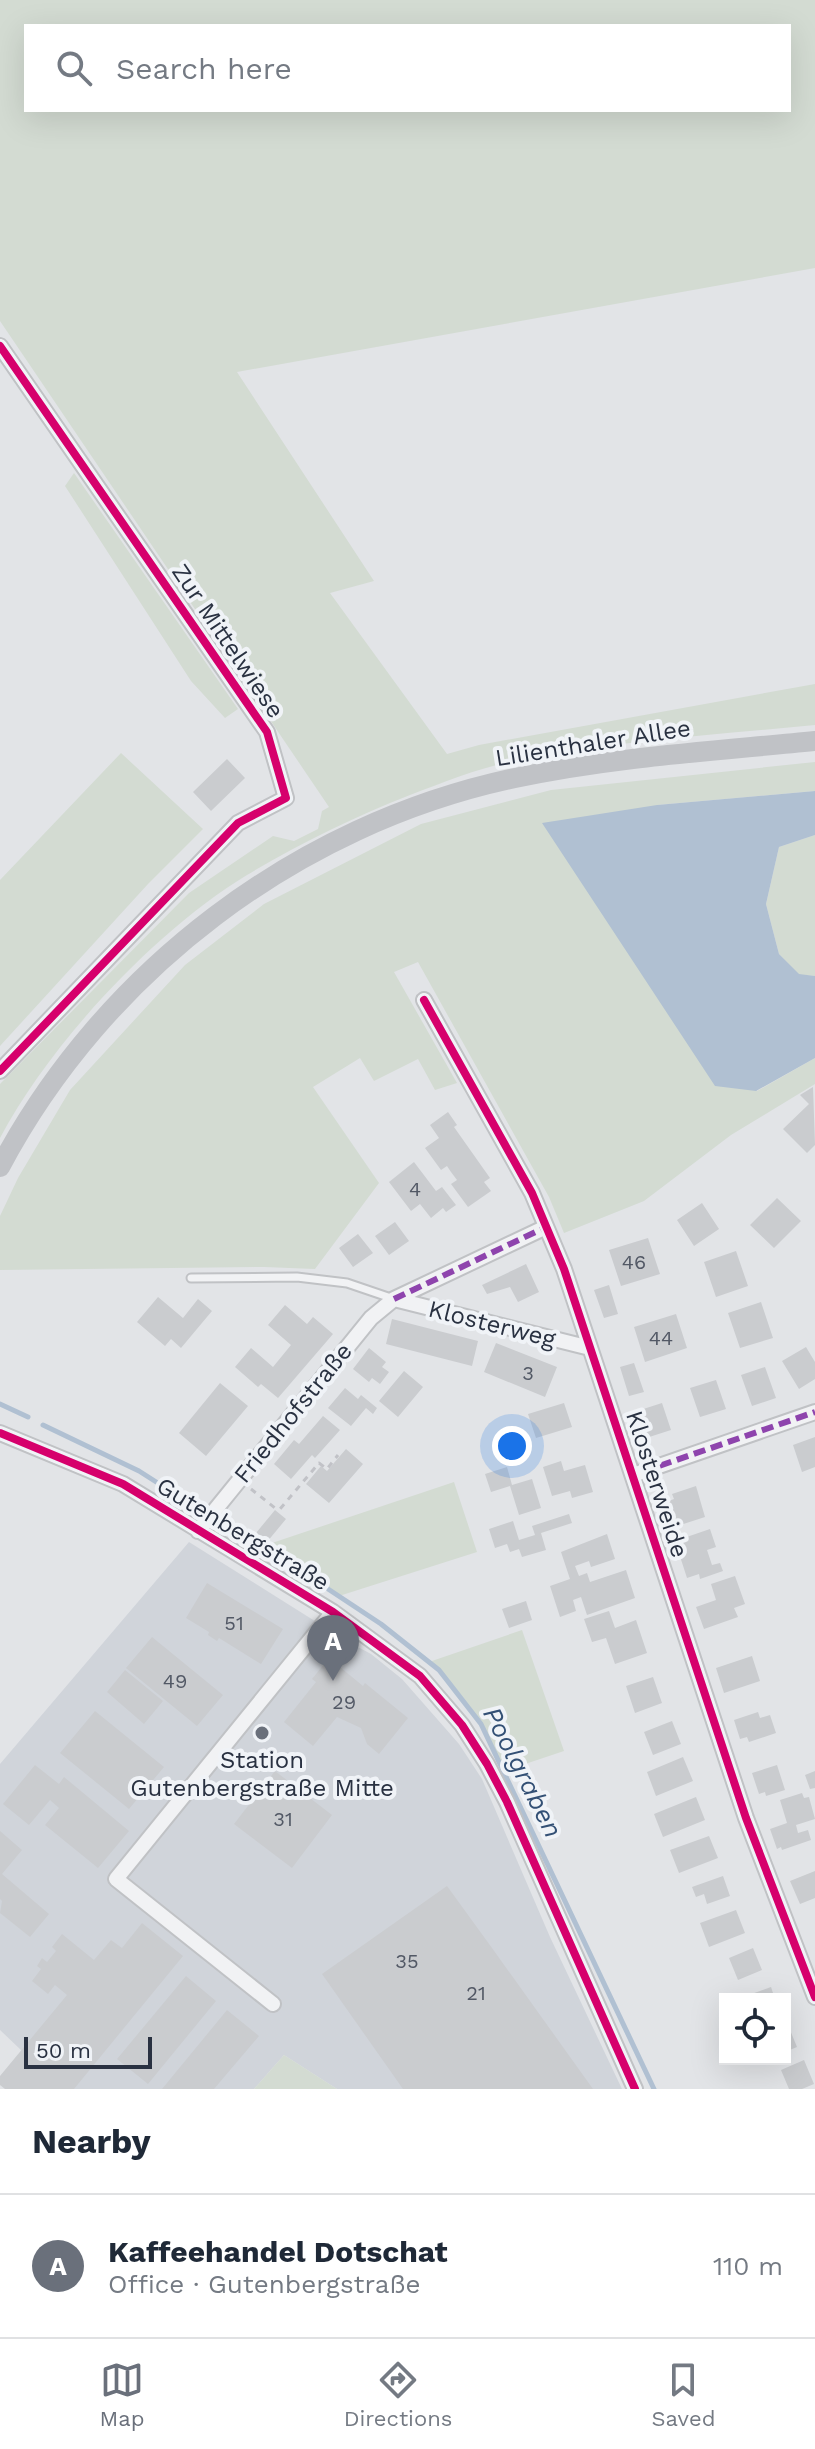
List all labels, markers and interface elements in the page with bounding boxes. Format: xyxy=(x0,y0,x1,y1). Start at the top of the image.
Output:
search box xyxy=(24,24,791,112)
icon: search xyxy=(52,46,96,90)
text: Search here xyxy=(116,51,292,86)
street label: Zur Mittelwiese xyxy=(166,559,290,723)
street label: Lilienthaler Allee xyxy=(493,714,693,772)
house number: 4 xyxy=(409,1177,421,1201)
house number: 46 xyxy=(622,1250,646,1274)
street label: Klosterweg xyxy=(425,1295,559,1353)
house number: 44 xyxy=(649,1326,673,1350)
street label: Friedhofstraße xyxy=(228,1338,358,1488)
house number: 3 xyxy=(522,1361,534,1385)
street label: Klosterweide xyxy=(620,1407,694,1561)
your location xyxy=(492,1426,532,1466)
street label: Gutenbergstraße xyxy=(152,1471,334,1597)
house number: 51 xyxy=(224,1611,244,1635)
pin: A xyxy=(307,1615,359,1681)
house number: 49 xyxy=(163,1669,187,1693)
house number: 29 xyxy=(332,1690,356,1714)
water label: Poolgraben xyxy=(477,1702,569,1842)
marker: Station Gutenbergstraße Mitte xyxy=(253,1724,271,1742)
place label: Station Gutenbergstraße Mitte xyxy=(130,1746,394,1802)
house number: 31 xyxy=(273,1807,293,1831)
house number: 35 xyxy=(395,1949,419,1973)
house number: 21 xyxy=(466,1981,486,2005)
map controls xyxy=(719,1993,791,2065)
button: locate xyxy=(719,1993,791,2065)
scale bar xyxy=(24,2033,152,2069)
text: 50 m xyxy=(36,2038,91,2063)
text: Nearby xyxy=(32,2121,151,2161)
text: Kaffeehandel Dotschat xyxy=(108,2234,448,2269)
text: A xyxy=(49,2251,67,2281)
text: 110 m xyxy=(713,2251,783,2281)
text: Office · Gutenbergstraße xyxy=(108,2269,421,2299)
tab: Map xyxy=(100,2358,144,2431)
tab: Directions xyxy=(344,2358,452,2431)
tab: Saved xyxy=(652,2358,715,2431)

